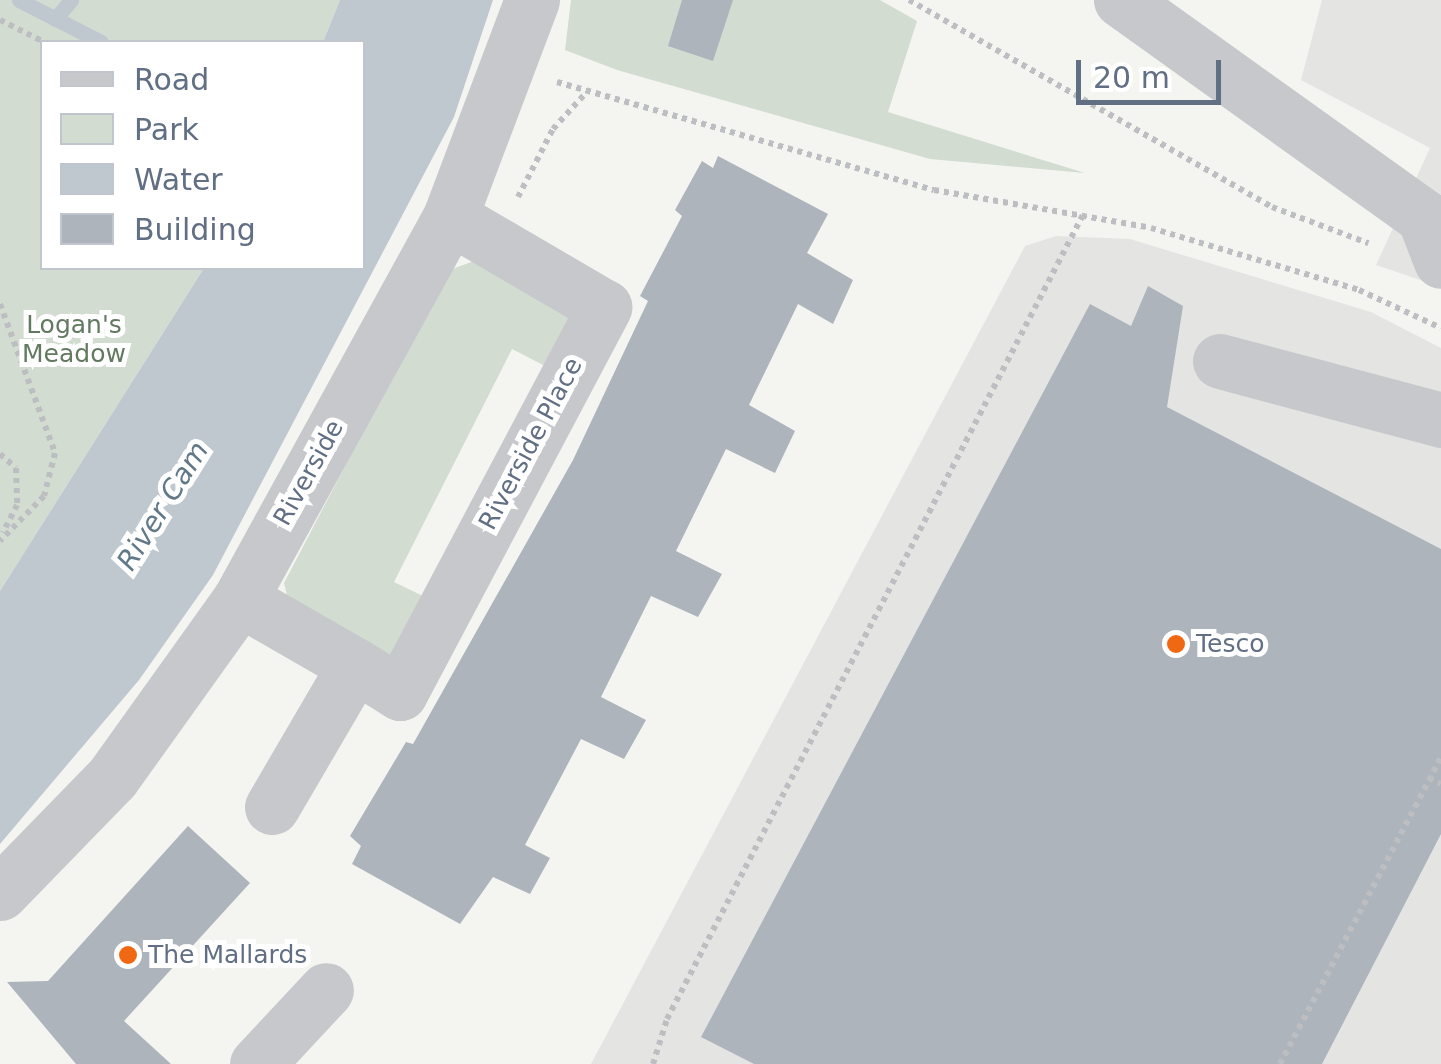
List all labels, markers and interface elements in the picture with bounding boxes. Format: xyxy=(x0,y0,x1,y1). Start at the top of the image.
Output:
legend xyxy=(40,40,365,270)
scale bar xyxy=(1081,40,1226,102)
text: 20 m xyxy=(1093,60,1170,95)
text: Road xyxy=(134,62,209,97)
text: Park xyxy=(134,112,199,147)
text: Water xyxy=(134,162,223,197)
text: Building xyxy=(134,212,256,247)
park label: Logan's Meadow xyxy=(22,311,126,370)
street label: Riverside Place xyxy=(473,353,589,535)
street label: Riverside xyxy=(268,415,350,531)
water label: River Cam xyxy=(110,435,216,577)
place label: Tesco xyxy=(1196,629,1264,659)
marker: Tesco xyxy=(1165,633,1187,655)
place label: The Mallards xyxy=(148,940,307,970)
marker: The Mallards xyxy=(117,944,139,966)

